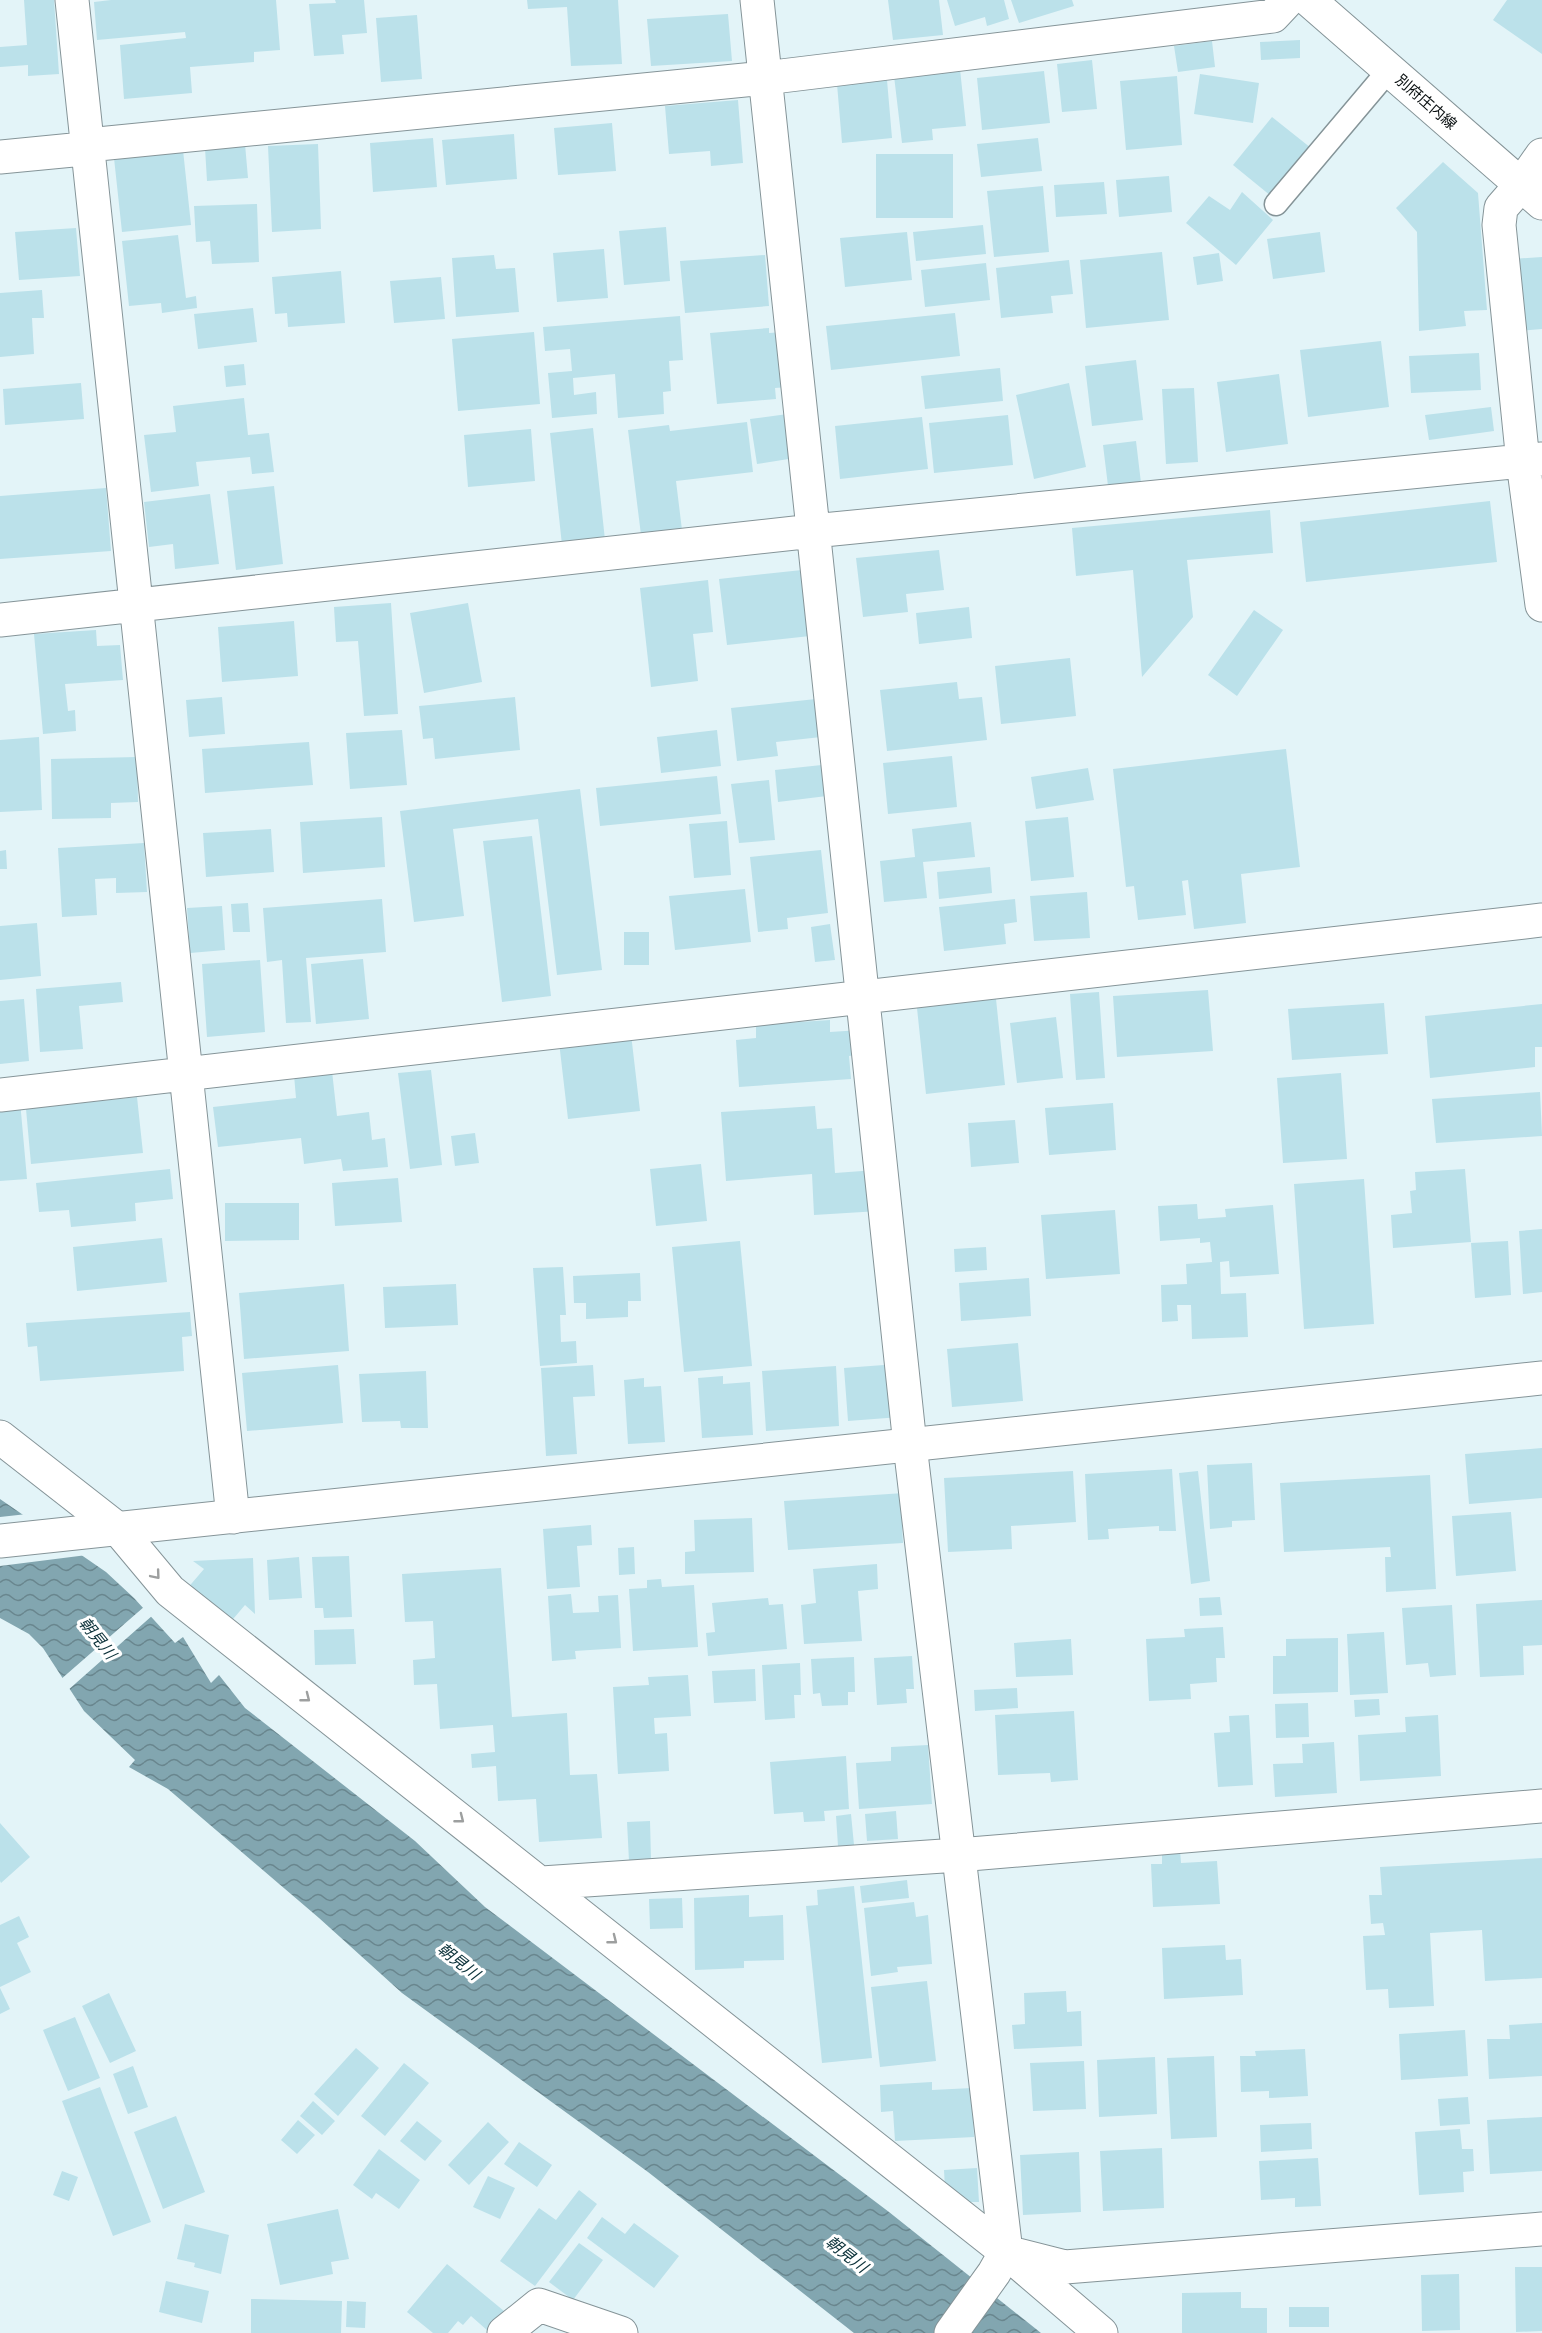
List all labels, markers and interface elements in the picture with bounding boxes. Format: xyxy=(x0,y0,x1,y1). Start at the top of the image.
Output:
street label: 別府庄内線 xyxy=(1392,71,1460,133)
one-way arrow xyxy=(149,1568,160,1579)
water label: 朝見川 xyxy=(75,1614,121,1664)
one-way arrow xyxy=(300,1691,311,1702)
one-way arrow xyxy=(453,1811,464,1822)
one-way arrow xyxy=(606,1932,617,1943)
water label: 朝見川 xyxy=(434,1939,485,1985)
water label: 朝見川 xyxy=(822,2232,873,2278)

